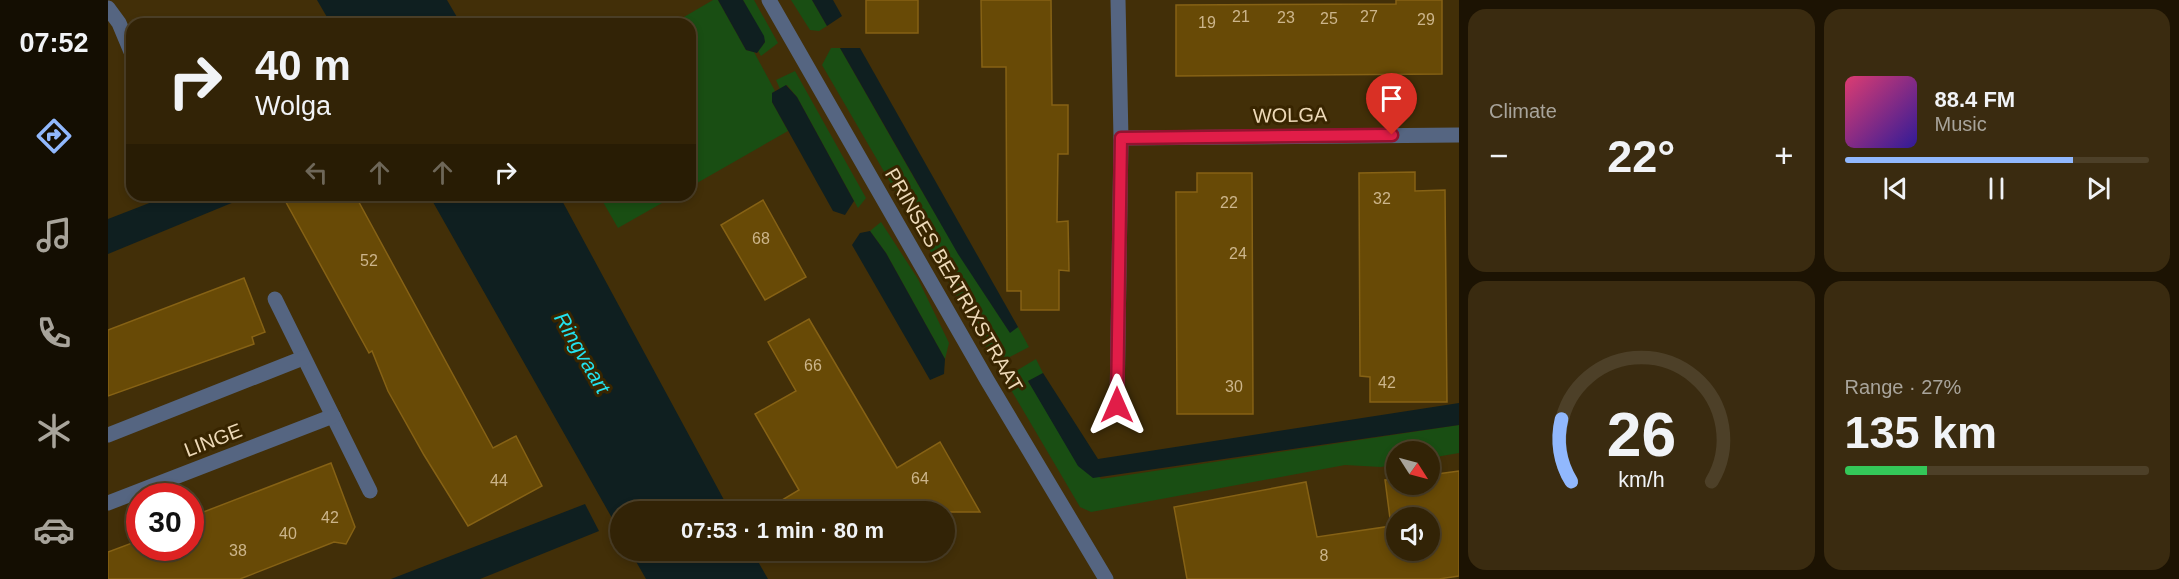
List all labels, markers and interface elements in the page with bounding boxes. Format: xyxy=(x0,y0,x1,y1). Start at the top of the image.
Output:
house number: 21 xyxy=(1232,8,1250,25)
house number: 27 xyxy=(1360,8,1378,25)
house number: 23 xyxy=(1277,9,1295,26)
house number: 25 xyxy=(1320,10,1338,27)
house number: 29 xyxy=(1417,11,1435,28)
house number: 19 xyxy=(1198,14,1216,31)
text: 07:52 xyxy=(19,28,89,58)
icon: right xyxy=(156,42,234,120)
text: 40 m xyxy=(255,42,351,89)
pin xyxy=(1366,73,1417,135)
icon: arrive xyxy=(1375,82,1408,115)
text: 88.4 FM xyxy=(1935,87,2015,112)
text: Wolga xyxy=(255,91,331,121)
text: Climate xyxy=(1489,100,1557,122)
street label: WOLGA xyxy=(1253,103,1328,127)
text: Music xyxy=(1935,113,1987,135)
icon: directions xyxy=(33,115,75,157)
text: 22° xyxy=(1607,131,1675,182)
text: − xyxy=(1489,137,1508,174)
text: + xyxy=(1774,137,1794,174)
icon: left xyxy=(300,156,333,189)
icon: ahead xyxy=(363,156,396,189)
icon: ahead xyxy=(426,156,459,189)
icon: right xyxy=(489,156,522,189)
street label: PRINSES BEATRIXSTRAAT xyxy=(881,164,1027,396)
icon: previous xyxy=(1879,172,1912,205)
icon: pause xyxy=(1980,172,2013,205)
icon: next xyxy=(2082,172,2115,205)
house number: 32 xyxy=(1373,190,1391,207)
house number: 22 xyxy=(1220,194,1238,211)
icon: music xyxy=(33,214,75,256)
house number: 68 xyxy=(752,230,770,247)
house number: 24 xyxy=(1229,245,1247,262)
house number: 52 xyxy=(360,252,378,269)
water label: Ringvaart xyxy=(550,308,615,398)
icon: phone xyxy=(33,312,75,354)
house number: 66 xyxy=(804,357,822,374)
position arrow xyxy=(1085,373,1149,437)
house number: 42 xyxy=(1378,374,1396,391)
text: Range · 27% xyxy=(1845,376,1961,398)
house number: 30 xyxy=(1225,378,1243,395)
text: 26 xyxy=(1607,400,1676,469)
text: 135 km xyxy=(1845,407,1997,458)
icon: climate xyxy=(33,410,75,452)
street label: LINGE xyxy=(181,419,245,461)
north arrow xyxy=(1386,441,1440,495)
map controls xyxy=(1386,441,1440,561)
text: km/h xyxy=(1618,469,1664,493)
house number: 64 xyxy=(911,470,929,487)
house number: 44 xyxy=(490,472,508,489)
speed limit sign: 30 xyxy=(126,483,204,561)
button: sound xyxy=(1386,507,1440,561)
icon: car xyxy=(33,509,75,551)
house number: 42 xyxy=(321,509,339,526)
text: 07:53 · 1 min · 80 m xyxy=(681,518,884,543)
house number: 40 xyxy=(279,525,297,542)
house number: 38 xyxy=(229,542,247,559)
house number: 8 xyxy=(1320,547,1329,564)

